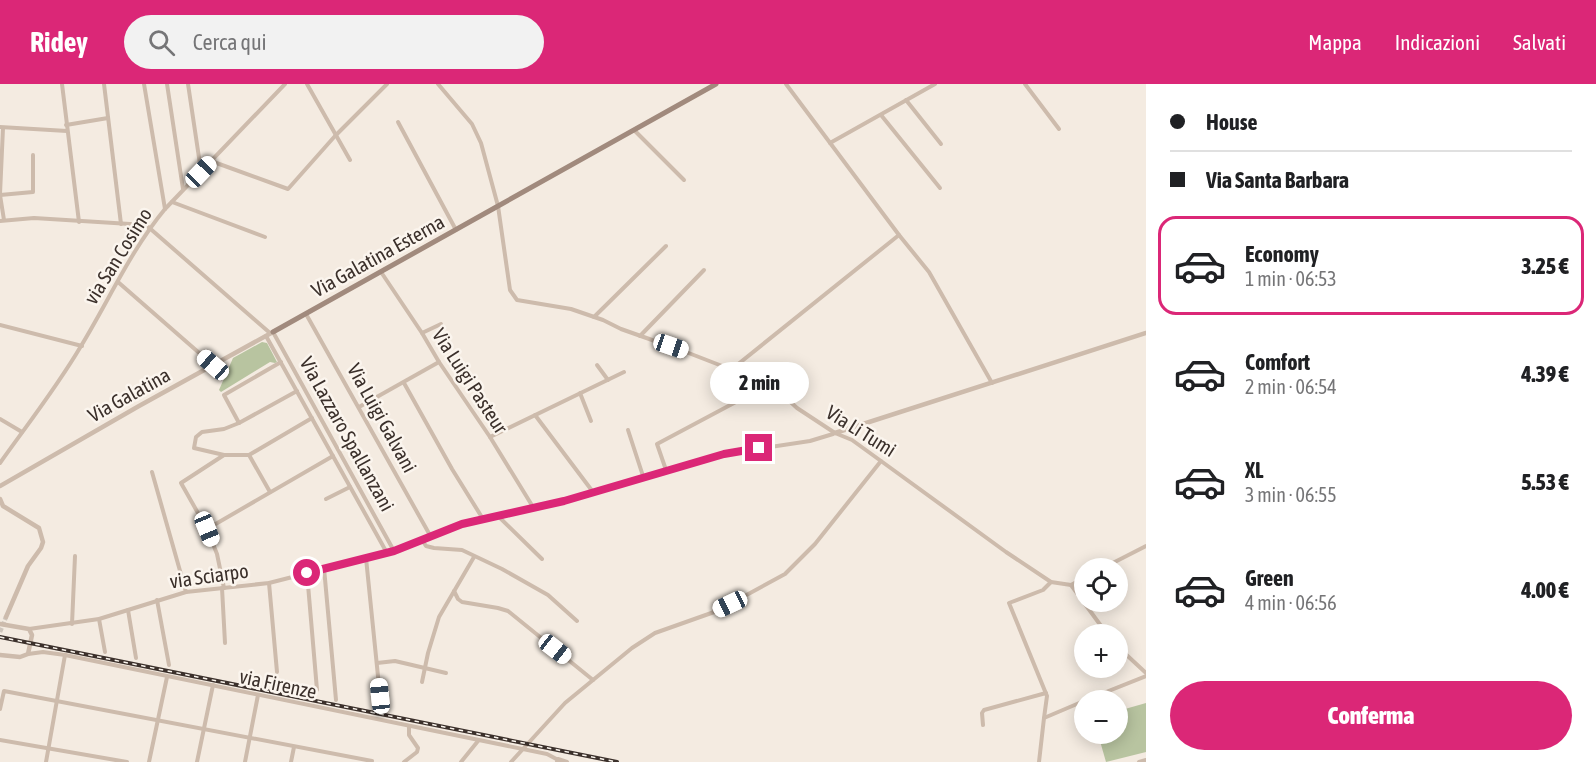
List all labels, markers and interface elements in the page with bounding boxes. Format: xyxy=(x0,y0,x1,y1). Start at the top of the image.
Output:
search box xyxy=(124,15,544,69)
text: Ridey xyxy=(30,26,88,58)
icon: search xyxy=(145,26,178,59)
text: Cerca qui xyxy=(193,29,267,55)
text: Mappa xyxy=(1308,30,1362,54)
text: Indicazioni xyxy=(1395,30,1480,54)
text: Salvati xyxy=(1513,30,1566,54)
text: House xyxy=(1206,109,1258,135)
car xyxy=(182,153,220,191)
text: Via Santa Barbara xyxy=(1206,167,1349,193)
street label: via San Cosimo xyxy=(79,203,156,308)
street label: Via Galatina Esterna xyxy=(307,210,448,302)
icon: car xyxy=(1173,239,1227,293)
text: Economy xyxy=(1245,241,1319,267)
text: 3.25 € xyxy=(1521,253,1569,279)
text: 1 min · 06:53 xyxy=(1245,267,1337,290)
street label: Via Luigi Pasteur xyxy=(428,324,513,438)
car xyxy=(651,332,691,360)
car xyxy=(194,346,232,384)
icon: car xyxy=(1173,347,1227,401)
text: Comfort xyxy=(1245,349,1310,375)
street label: Via Lazzaro Spallanzani xyxy=(295,353,399,515)
street label: Via Luigi Galvani xyxy=(343,359,422,476)
callout: 2 min xyxy=(710,361,808,403)
text: 4.39 € xyxy=(1521,361,1569,387)
street label: Via Galatina xyxy=(84,363,174,427)
text: 2 min xyxy=(739,371,780,394)
text: 2 min · 06:54 xyxy=(1245,375,1337,398)
street label: Via Li Tumi xyxy=(822,400,900,461)
route end xyxy=(745,434,772,461)
icon: car xyxy=(1173,455,1227,509)
text: XL xyxy=(1245,457,1263,483)
text: 5.53 € xyxy=(1521,469,1569,495)
text: 3 min · 06:55 xyxy=(1245,483,1337,506)
car xyxy=(192,509,222,549)
map controls xyxy=(1074,558,1128,744)
button: locate xyxy=(1074,558,1128,612)
street label: via Sciarpo xyxy=(168,559,250,592)
route start xyxy=(293,559,320,586)
icon: car xyxy=(1173,563,1227,617)
text: Green xyxy=(1245,565,1294,591)
text: 4.00 € xyxy=(1521,577,1569,603)
car xyxy=(710,588,750,620)
text: 4 min · 06:56 xyxy=(1245,591,1337,614)
button: + xyxy=(1074,624,1128,678)
car xyxy=(535,631,575,667)
street label: via Firenze xyxy=(237,664,319,703)
car xyxy=(369,677,391,715)
button: Conferma xyxy=(1170,681,1572,750)
button: − xyxy=(1074,690,1128,744)

